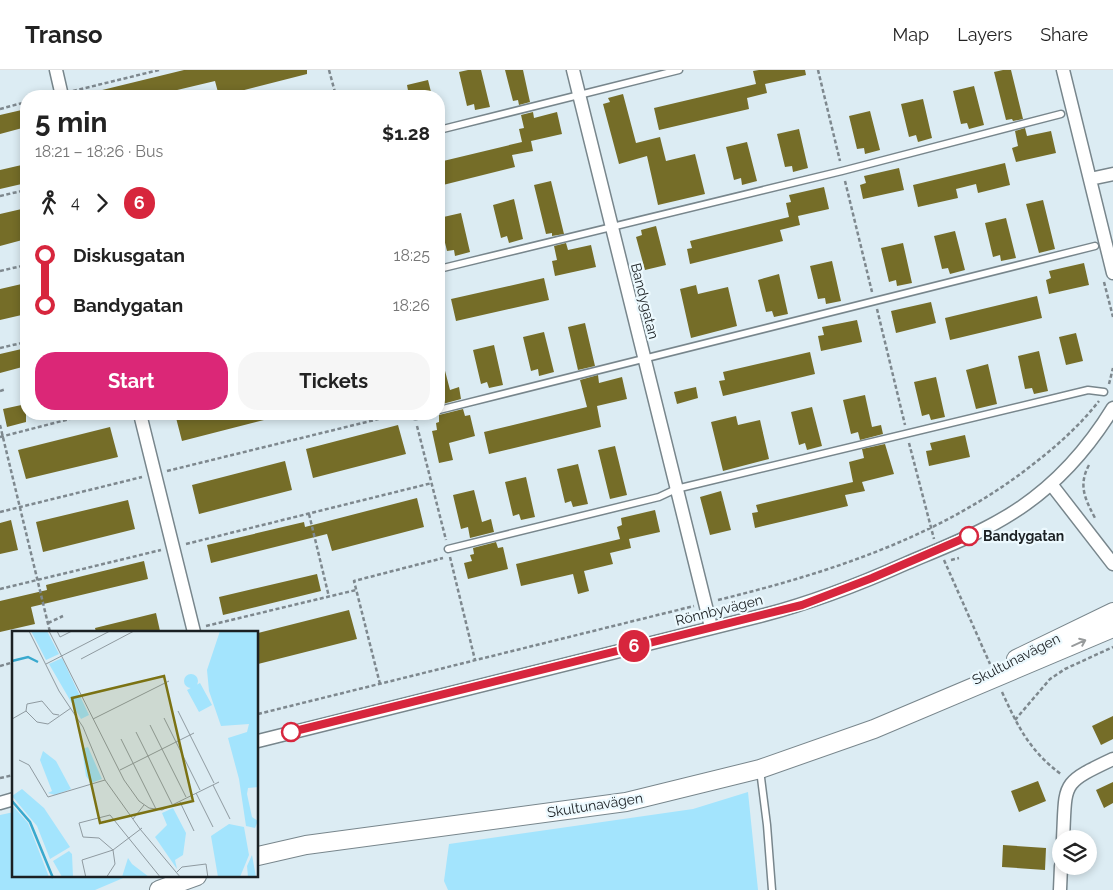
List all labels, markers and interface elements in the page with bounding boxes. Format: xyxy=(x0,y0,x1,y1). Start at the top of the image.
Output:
text: Transo xyxy=(25,20,103,49)
text: Map xyxy=(893,24,929,45)
text: Layers xyxy=(957,24,1012,45)
text: Share xyxy=(1040,24,1088,45)
text: 5 min xyxy=(35,106,107,139)
text: $1.28 xyxy=(382,122,430,144)
text: 18:21 – 18:26 · Bus xyxy=(35,142,163,161)
icon: walk xyxy=(35,189,63,217)
icon: forward xyxy=(88,189,116,217)
text: 6 xyxy=(134,192,145,213)
text: 4 xyxy=(71,193,80,212)
text: Diskusgatan xyxy=(73,244,185,266)
text: 18:25 xyxy=(394,246,430,265)
street label: Bandygatan xyxy=(628,261,662,341)
text: Bandygatan xyxy=(73,294,183,316)
text: 18:26 xyxy=(393,296,430,315)
button: Start xyxy=(35,352,228,410)
button: Tickets xyxy=(238,352,430,410)
marker: Bandygatan xyxy=(959,526,979,546)
place label: Bandygatan xyxy=(983,528,1064,544)
street label: Rönnbyvägen xyxy=(674,591,764,629)
line badge: 6 xyxy=(618,630,650,662)
street label: Skultunavägen xyxy=(969,630,1063,688)
inset map xyxy=(12,631,259,878)
text: 6 xyxy=(629,635,639,656)
one-way arrow xyxy=(1071,638,1086,648)
unlabelled marker xyxy=(281,722,301,742)
street label: Skultunavägen xyxy=(546,790,644,820)
map controls xyxy=(1052,830,1097,875)
button: layers xyxy=(1052,830,1097,875)

